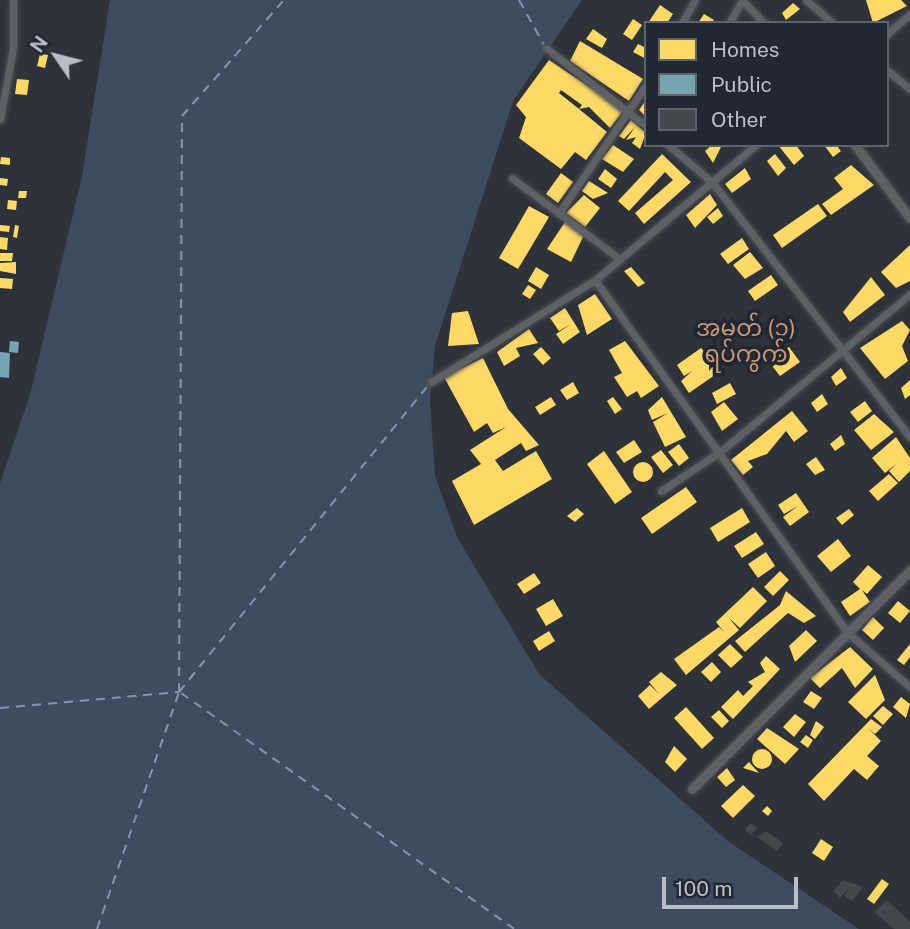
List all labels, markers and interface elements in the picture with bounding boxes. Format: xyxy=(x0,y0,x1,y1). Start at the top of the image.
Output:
north arrow xyxy=(21,21,91,91)
legend xyxy=(644,21,889,147)
text: N xyxy=(26,32,52,56)
text: Homes xyxy=(711,37,779,62)
text: Public xyxy=(711,72,772,97)
text: Other xyxy=(711,107,767,132)
district label: အမှတ် (၁) ရပ်ကွက် xyxy=(696,314,796,368)
scale bar xyxy=(665,862,802,906)
text: 100 m xyxy=(675,876,732,901)

